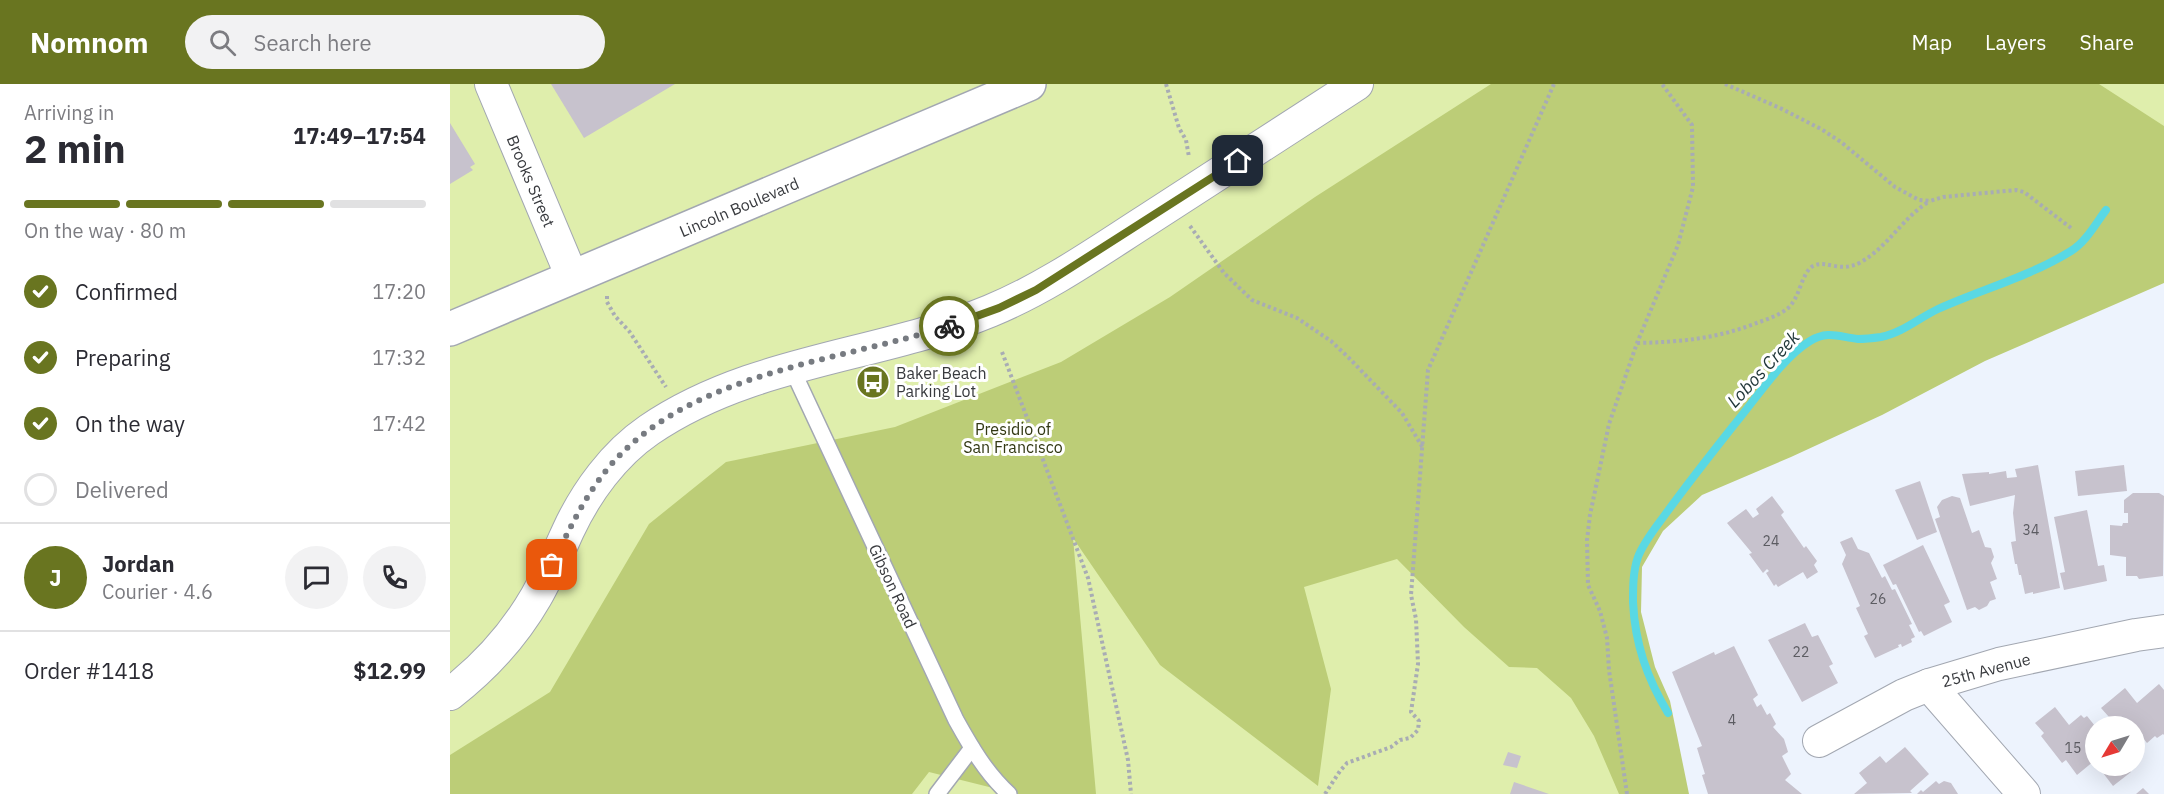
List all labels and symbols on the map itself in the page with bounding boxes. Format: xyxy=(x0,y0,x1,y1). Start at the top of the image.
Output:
street label: Brooks Street xyxy=(503,132,559,230)
pin xyxy=(1212,135,1263,186)
street label: Lincoln Boulevard xyxy=(676,173,802,241)
courier xyxy=(919,296,979,356)
water label: Lobos Creek xyxy=(1722,325,1805,412)
place label: Baker Beach Parking Lot xyxy=(896,363,987,401)
bus stop icon: Baker Beach Parking Lot xyxy=(855,364,891,400)
park label: Presidio of San Francisco xyxy=(963,419,1063,457)
house number: 34 xyxy=(2023,521,2039,539)
house number: 24 xyxy=(1763,532,1779,550)
pin xyxy=(526,539,577,590)
street label: Gibson Road xyxy=(865,541,921,631)
house number: 26 xyxy=(1870,590,1886,608)
house number: 22 xyxy=(1793,643,1809,661)
street label: 25th Avenue xyxy=(1939,648,2033,691)
house number: 4 xyxy=(1728,711,1736,729)
north arrow xyxy=(2085,716,2145,776)
house number: 15 xyxy=(2065,739,2081,757)

